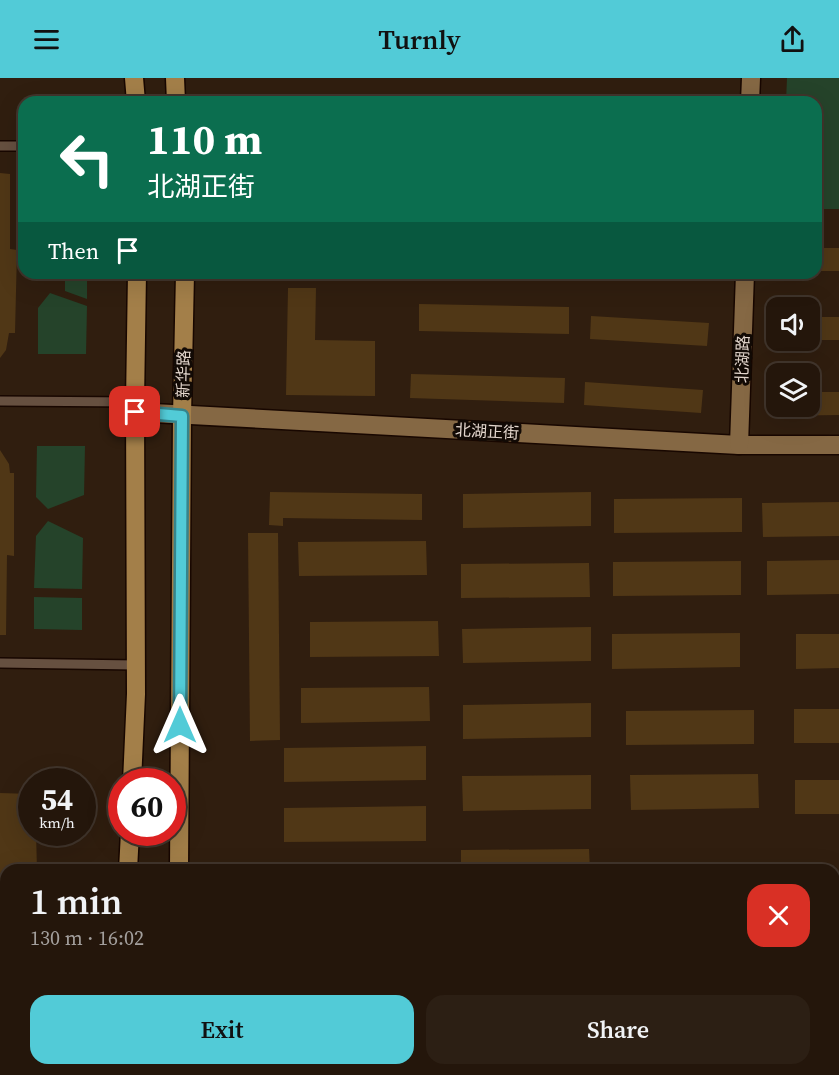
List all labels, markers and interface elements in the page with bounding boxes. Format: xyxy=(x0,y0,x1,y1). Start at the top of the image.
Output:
text: Turnly xyxy=(378,21,461,58)
icon: menu xyxy=(30,23,63,56)
icon: share xyxy=(776,23,809,56)
text: 110 m xyxy=(147,110,262,168)
icon: left xyxy=(48,120,126,198)
text: 北湖正街 xyxy=(147,168,255,205)
icon: arrive xyxy=(111,234,144,267)
text: Then xyxy=(48,236,99,266)
map controls xyxy=(766,297,820,417)
button: sound xyxy=(766,297,820,351)
street label: 北湖路 xyxy=(730,335,754,383)
street label: 新华路 xyxy=(172,350,194,398)
button: layers xyxy=(766,363,820,417)
pin xyxy=(109,386,160,437)
icon: arrive xyxy=(118,395,151,428)
street label: 北湖正街 xyxy=(454,418,520,444)
position arrow xyxy=(148,693,212,757)
speed limit sign: 60 xyxy=(108,768,186,846)
text: 54 xyxy=(41,779,73,820)
text: km/h xyxy=(39,812,75,833)
text: 1 min xyxy=(30,877,122,926)
button: close xyxy=(747,884,810,947)
text: 130 m · 16:02 xyxy=(30,924,144,952)
button: Exit xyxy=(30,995,414,1064)
button: Share xyxy=(426,995,810,1064)

